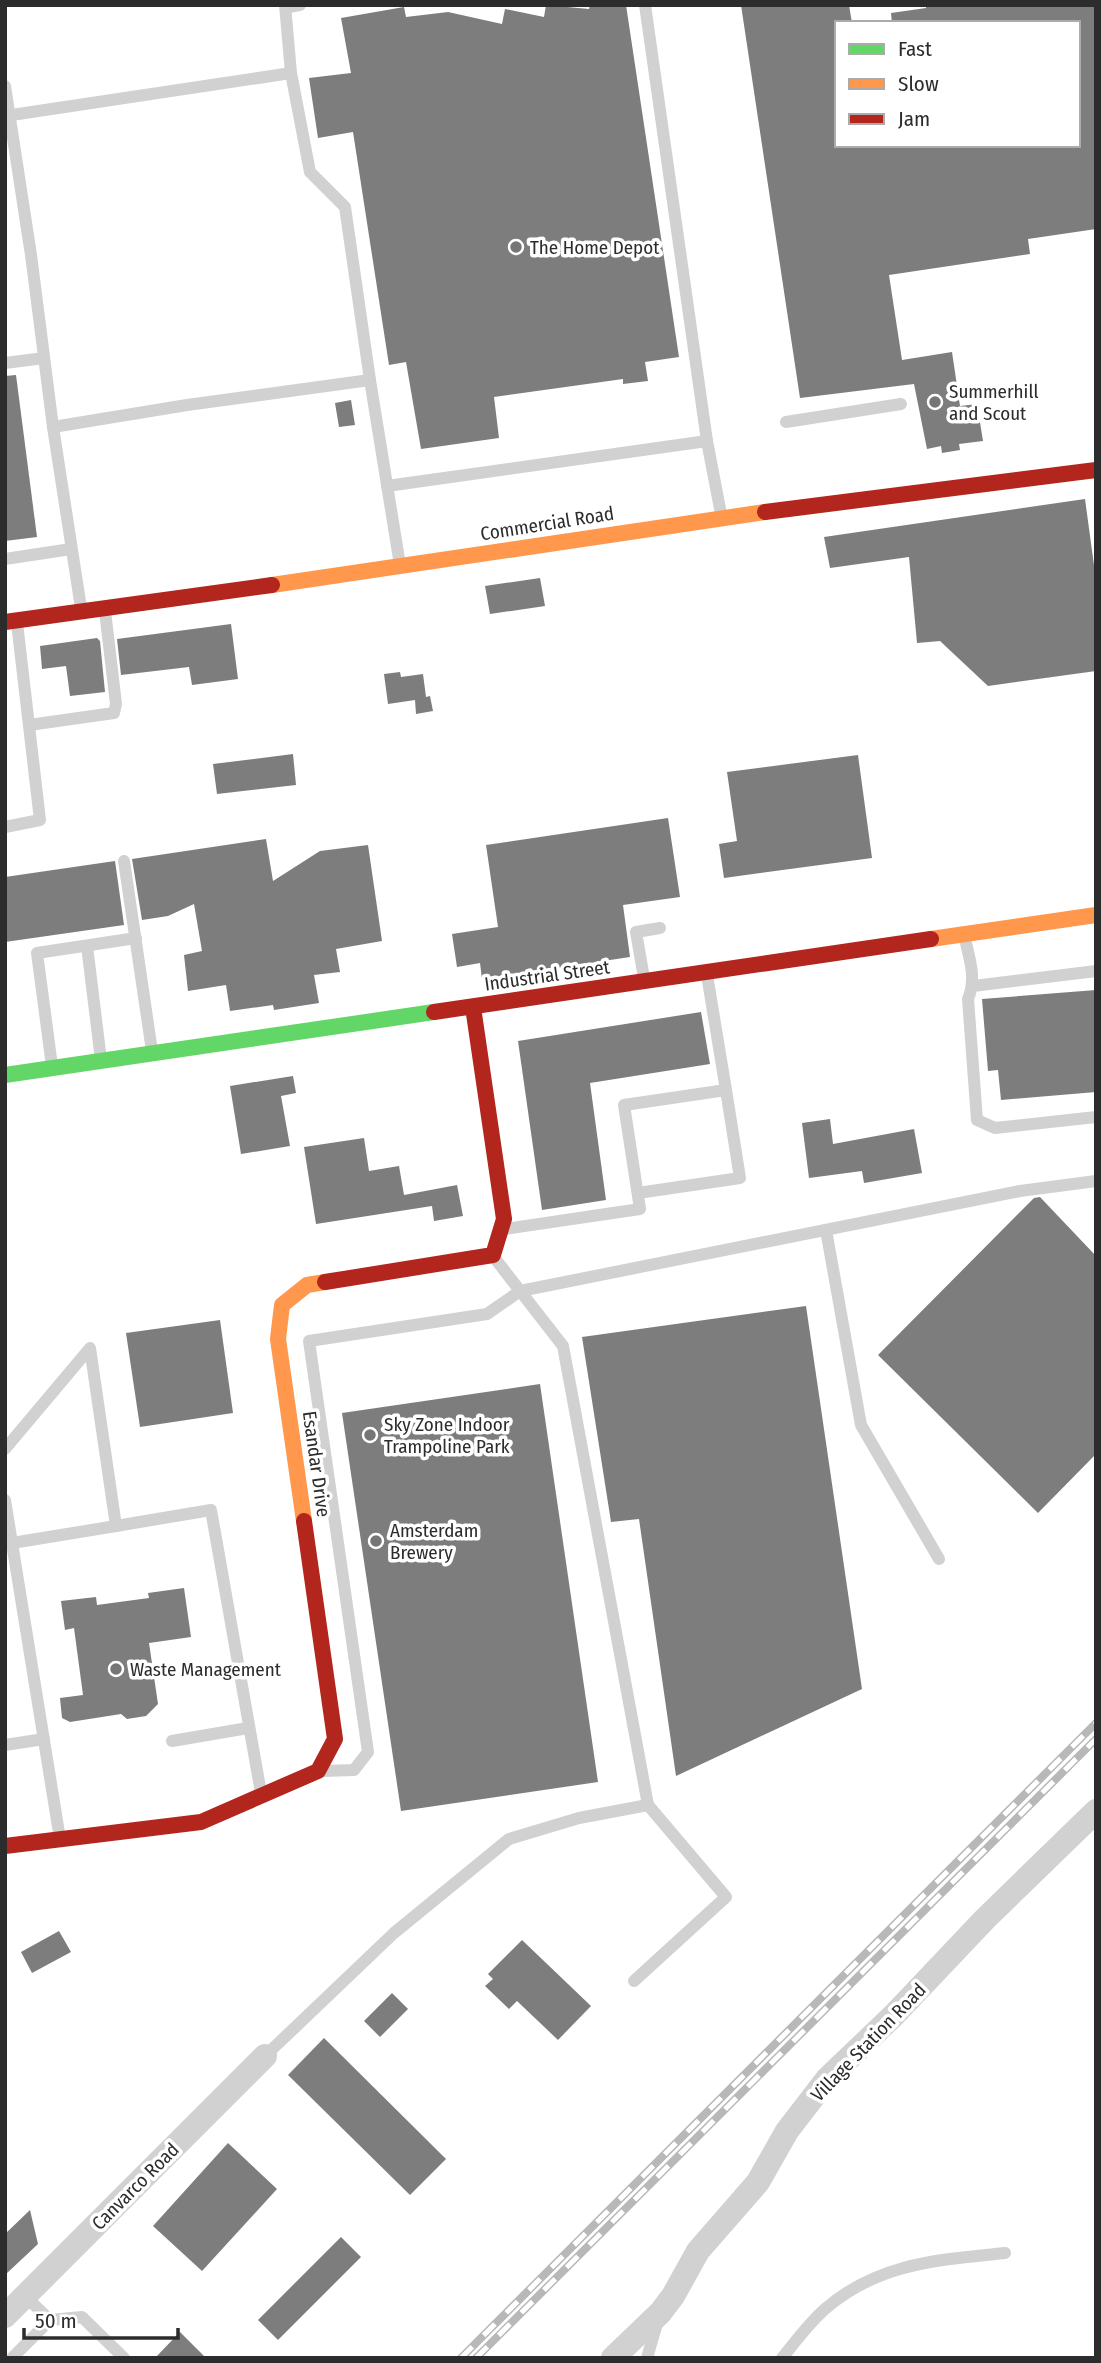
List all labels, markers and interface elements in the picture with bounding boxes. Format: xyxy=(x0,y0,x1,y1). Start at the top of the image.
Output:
legend xyxy=(835,21,1080,147)
text: Fast xyxy=(898,36,932,62)
text: Slow xyxy=(898,71,939,97)
text: Jam xyxy=(898,106,930,132)
place label: The Home Depot xyxy=(530,236,660,259)
marker: The Home Depot xyxy=(508,239,524,255)
place label: Summerhill and Scout xyxy=(949,380,1038,425)
marker: Summerhill and Scout xyxy=(927,394,943,410)
street label: Commercial Road xyxy=(479,502,615,545)
street label: Industrial Street xyxy=(483,955,612,996)
street label: Esandar Drive xyxy=(298,1410,335,1519)
place label: Sky Zone Indoor Trampoline Park xyxy=(384,1413,510,1458)
marker: Sky Zone Indoor Trampoline Park xyxy=(362,1427,378,1443)
place label: Amsterdam Brewery xyxy=(390,1519,478,1564)
marker: Amsterdam Brewery xyxy=(368,1533,384,1549)
place label: Waste Management xyxy=(130,1658,282,1681)
marker: Waste Management xyxy=(108,1661,124,1677)
street label: Village Station Road xyxy=(806,1978,931,2106)
street label: Canvarco Road xyxy=(87,2138,184,2235)
scale bar xyxy=(24,2296,178,2340)
text: 50 m xyxy=(35,2308,77,2334)

